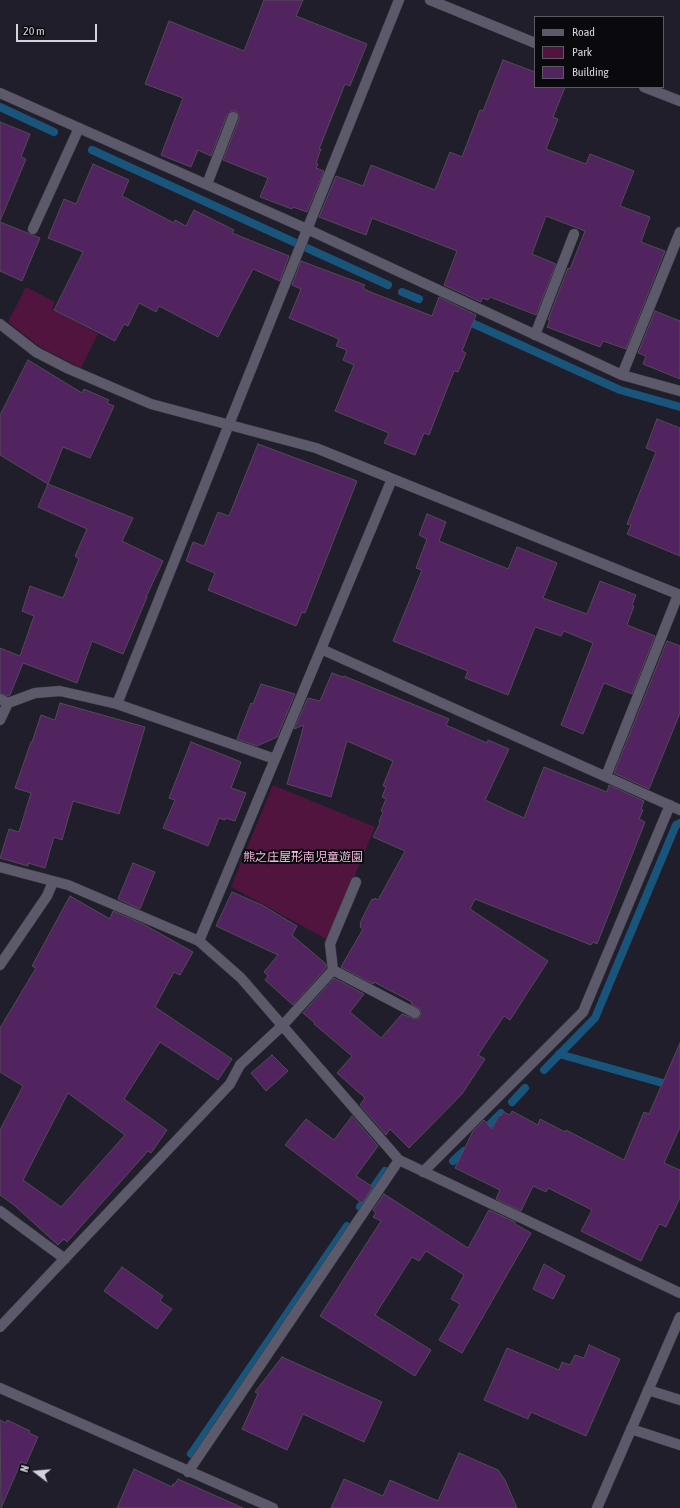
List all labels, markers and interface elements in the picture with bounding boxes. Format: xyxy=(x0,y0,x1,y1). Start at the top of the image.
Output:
scale bar xyxy=(18,16,99,42)
legend xyxy=(534,16,664,88)
text: 20 m xyxy=(23,24,45,38)
text: Road xyxy=(572,25,595,39)
text: Park xyxy=(572,45,592,59)
text: Building xyxy=(572,65,609,79)
park label: 熊之庄屋形南児童遊園 xyxy=(243,850,363,864)
north arrow xyxy=(16,1452,56,1492)
text: N xyxy=(18,1464,31,1473)

